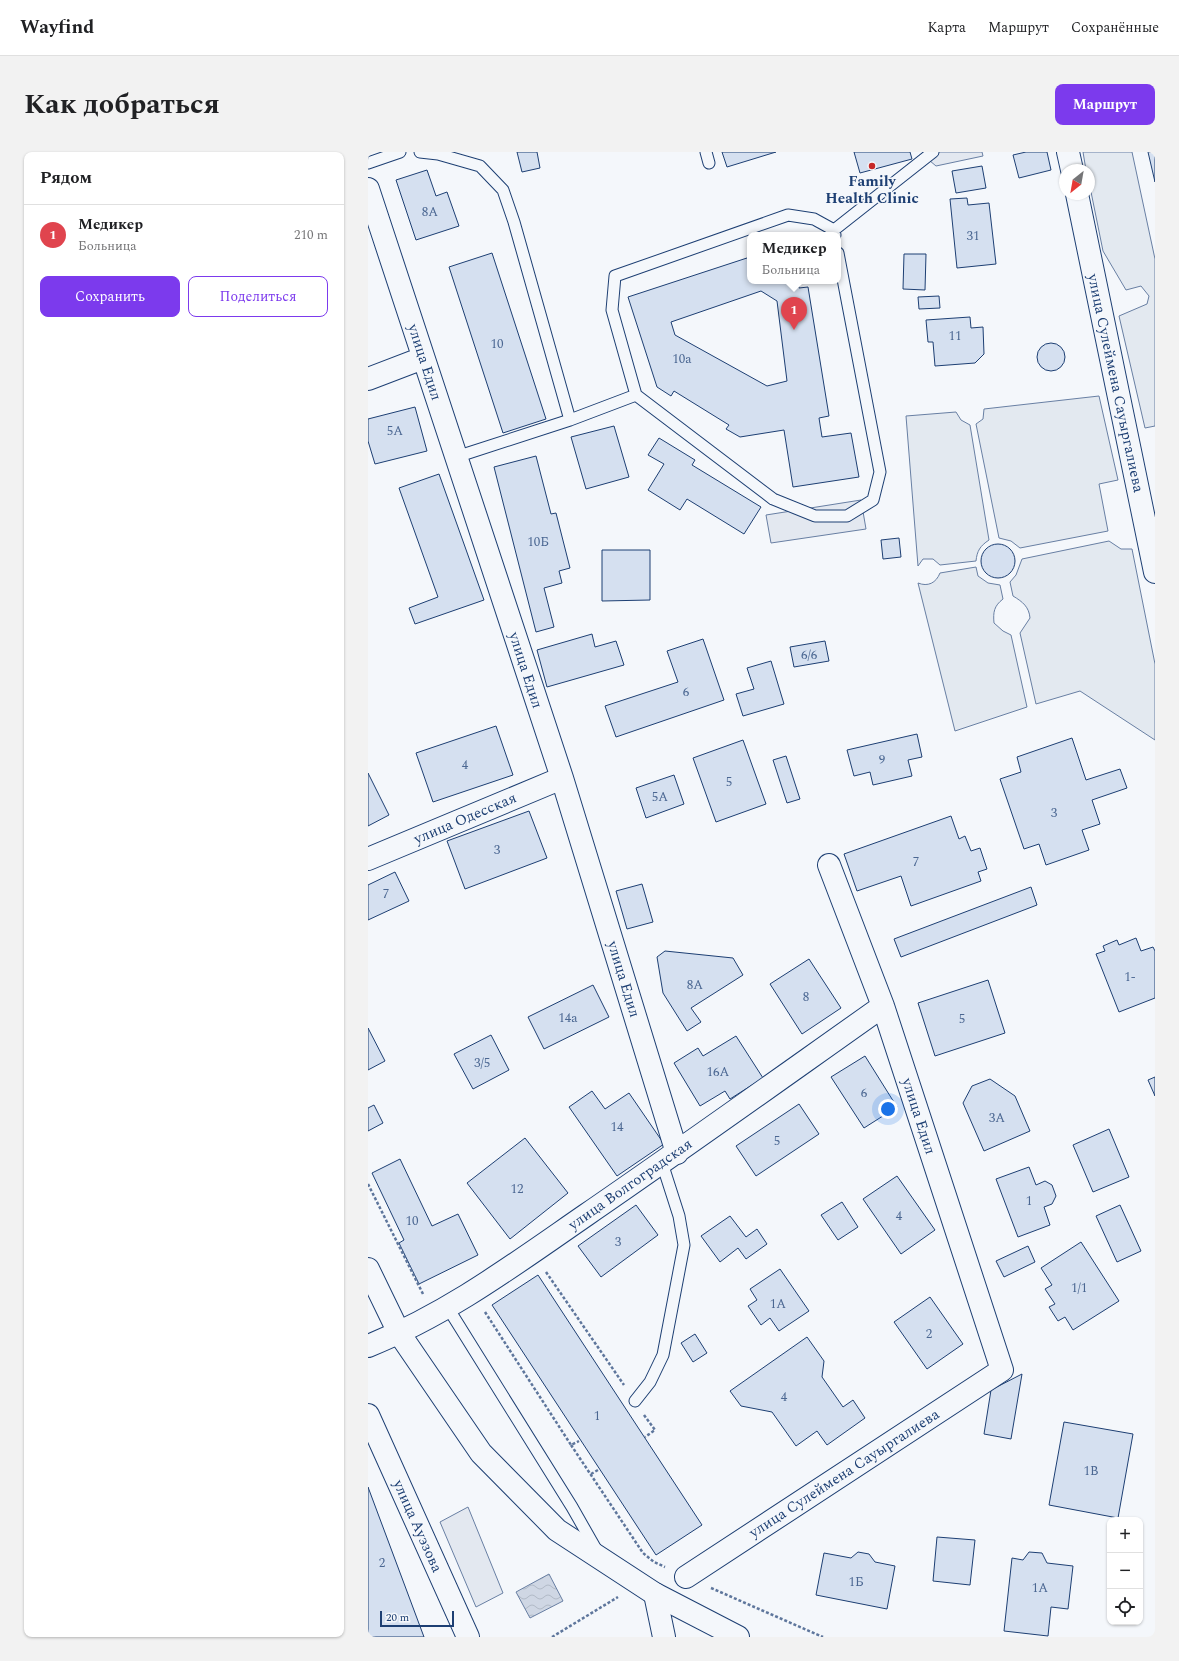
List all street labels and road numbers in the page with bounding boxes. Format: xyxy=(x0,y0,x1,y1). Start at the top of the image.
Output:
street label: улица Сулеймена Сауыргалиева xyxy=(1081,271,1150,495)
street label: улица Едил xyxy=(401,320,448,403)
street label: улица Едил xyxy=(502,628,549,711)
street label: улица Одесская xyxy=(409,787,520,851)
street label: улица Едил xyxy=(601,937,646,1020)
street label: улица Едил xyxy=(895,1074,942,1157)
street label: улица Волгоградская xyxy=(563,1133,697,1236)
street label: улица Сулеймена Сауыргалиева xyxy=(744,1403,945,1544)
street label: улица Ауэзова xyxy=(386,1475,449,1577)

